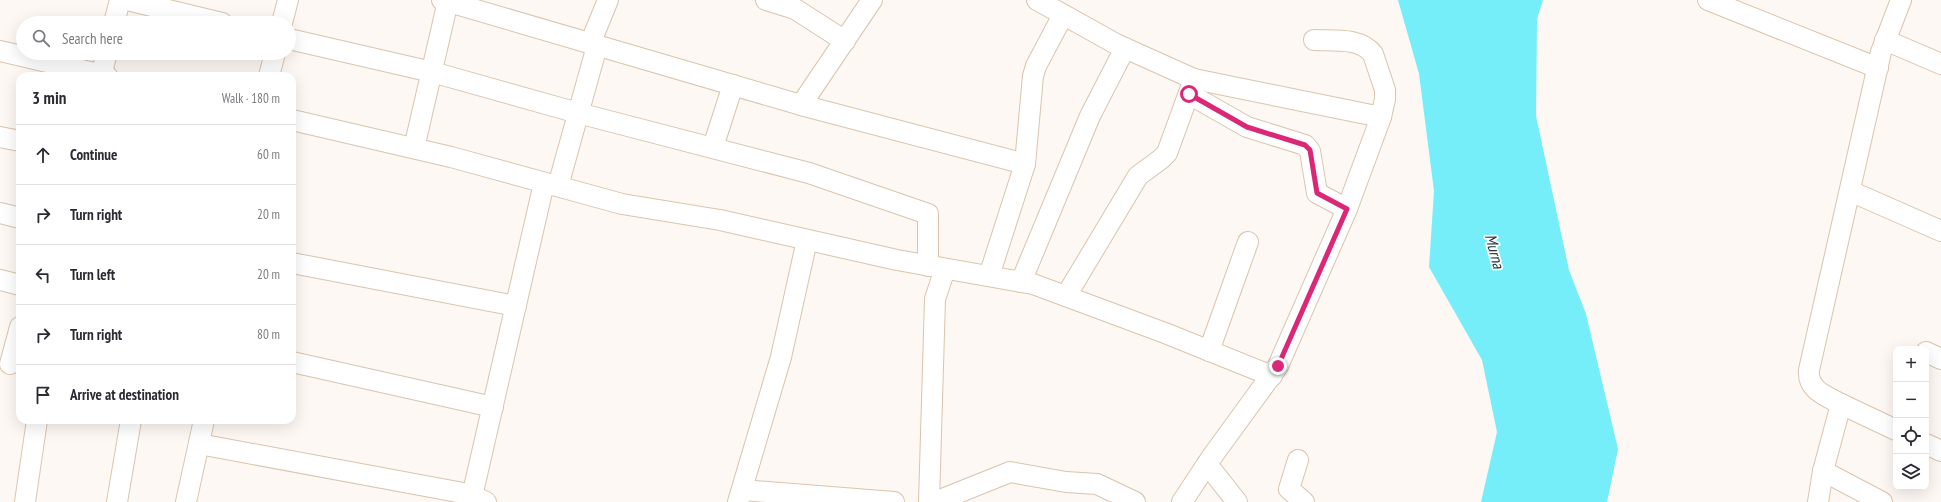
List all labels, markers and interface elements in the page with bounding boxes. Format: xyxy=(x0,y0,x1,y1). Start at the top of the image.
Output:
search box xyxy=(16,16,296,60)
icon: search xyxy=(30,27,52,49)
text: Search here xyxy=(62,29,123,48)
route start xyxy=(1180,85,1198,103)
text: 3 min xyxy=(32,87,66,109)
text: Walk · 180 m xyxy=(222,90,280,107)
icon: ahead xyxy=(32,144,54,166)
text: Continue xyxy=(70,145,117,164)
text: 60 m xyxy=(257,146,280,163)
icon: right xyxy=(32,204,54,226)
text: Turn right xyxy=(70,205,122,224)
text: 20 m xyxy=(257,206,280,223)
water label: Murna xyxy=(1481,232,1510,272)
icon: left xyxy=(32,264,54,286)
text: Turn left xyxy=(70,265,115,284)
text: 20 m xyxy=(257,266,280,283)
icon: right xyxy=(32,324,54,346)
text: Turn right xyxy=(70,325,122,344)
text: 80 m xyxy=(257,326,280,343)
map controls xyxy=(1893,346,1929,490)
button: + xyxy=(1893,346,1929,382)
route end xyxy=(1269,357,1287,375)
button: − xyxy=(1893,382,1929,418)
icon: arrive xyxy=(32,384,54,406)
text: Arrive at destination xyxy=(70,385,179,404)
button: locate xyxy=(1893,418,1929,454)
button: layers xyxy=(1893,454,1929,490)

